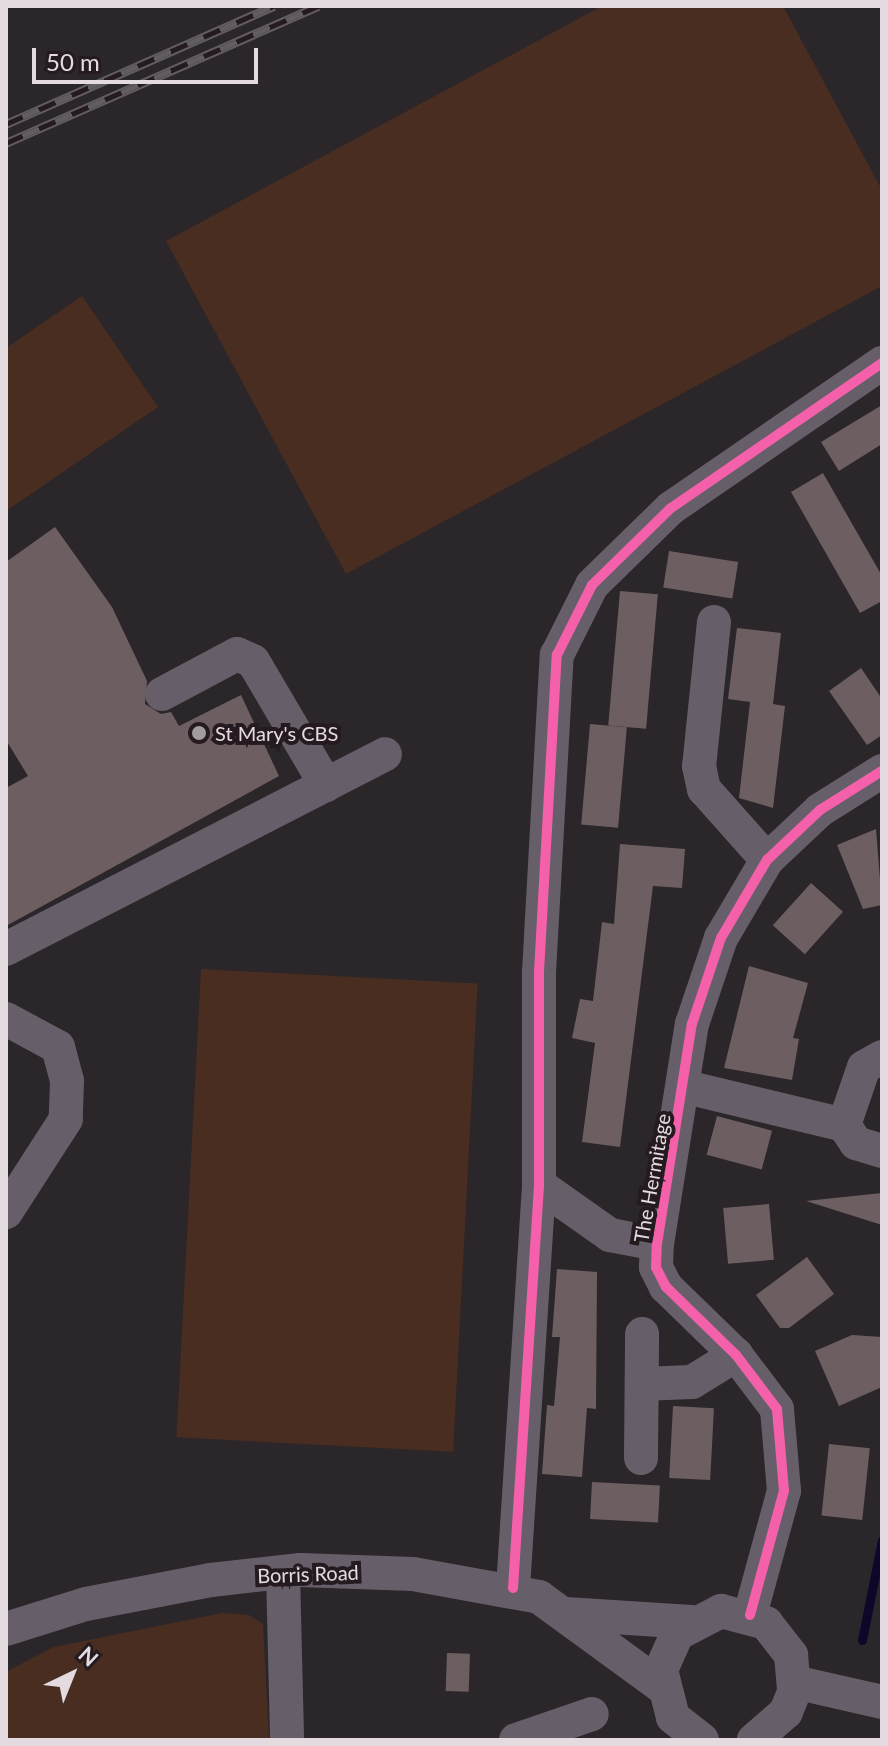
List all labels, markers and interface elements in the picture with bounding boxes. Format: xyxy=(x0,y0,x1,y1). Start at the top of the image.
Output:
scale bar xyxy=(36,32,262,82)
text: 50 m xyxy=(46,47,100,76)
place label: St Mary's CBS xyxy=(215,721,338,745)
marker: St Mary's CBS xyxy=(190,724,208,742)
street label: The Hermitage xyxy=(629,1112,675,1244)
street label: Borris Road xyxy=(257,1560,359,1588)
north arrow xyxy=(32,1634,112,1714)
text: N xyxy=(73,1640,104,1672)

